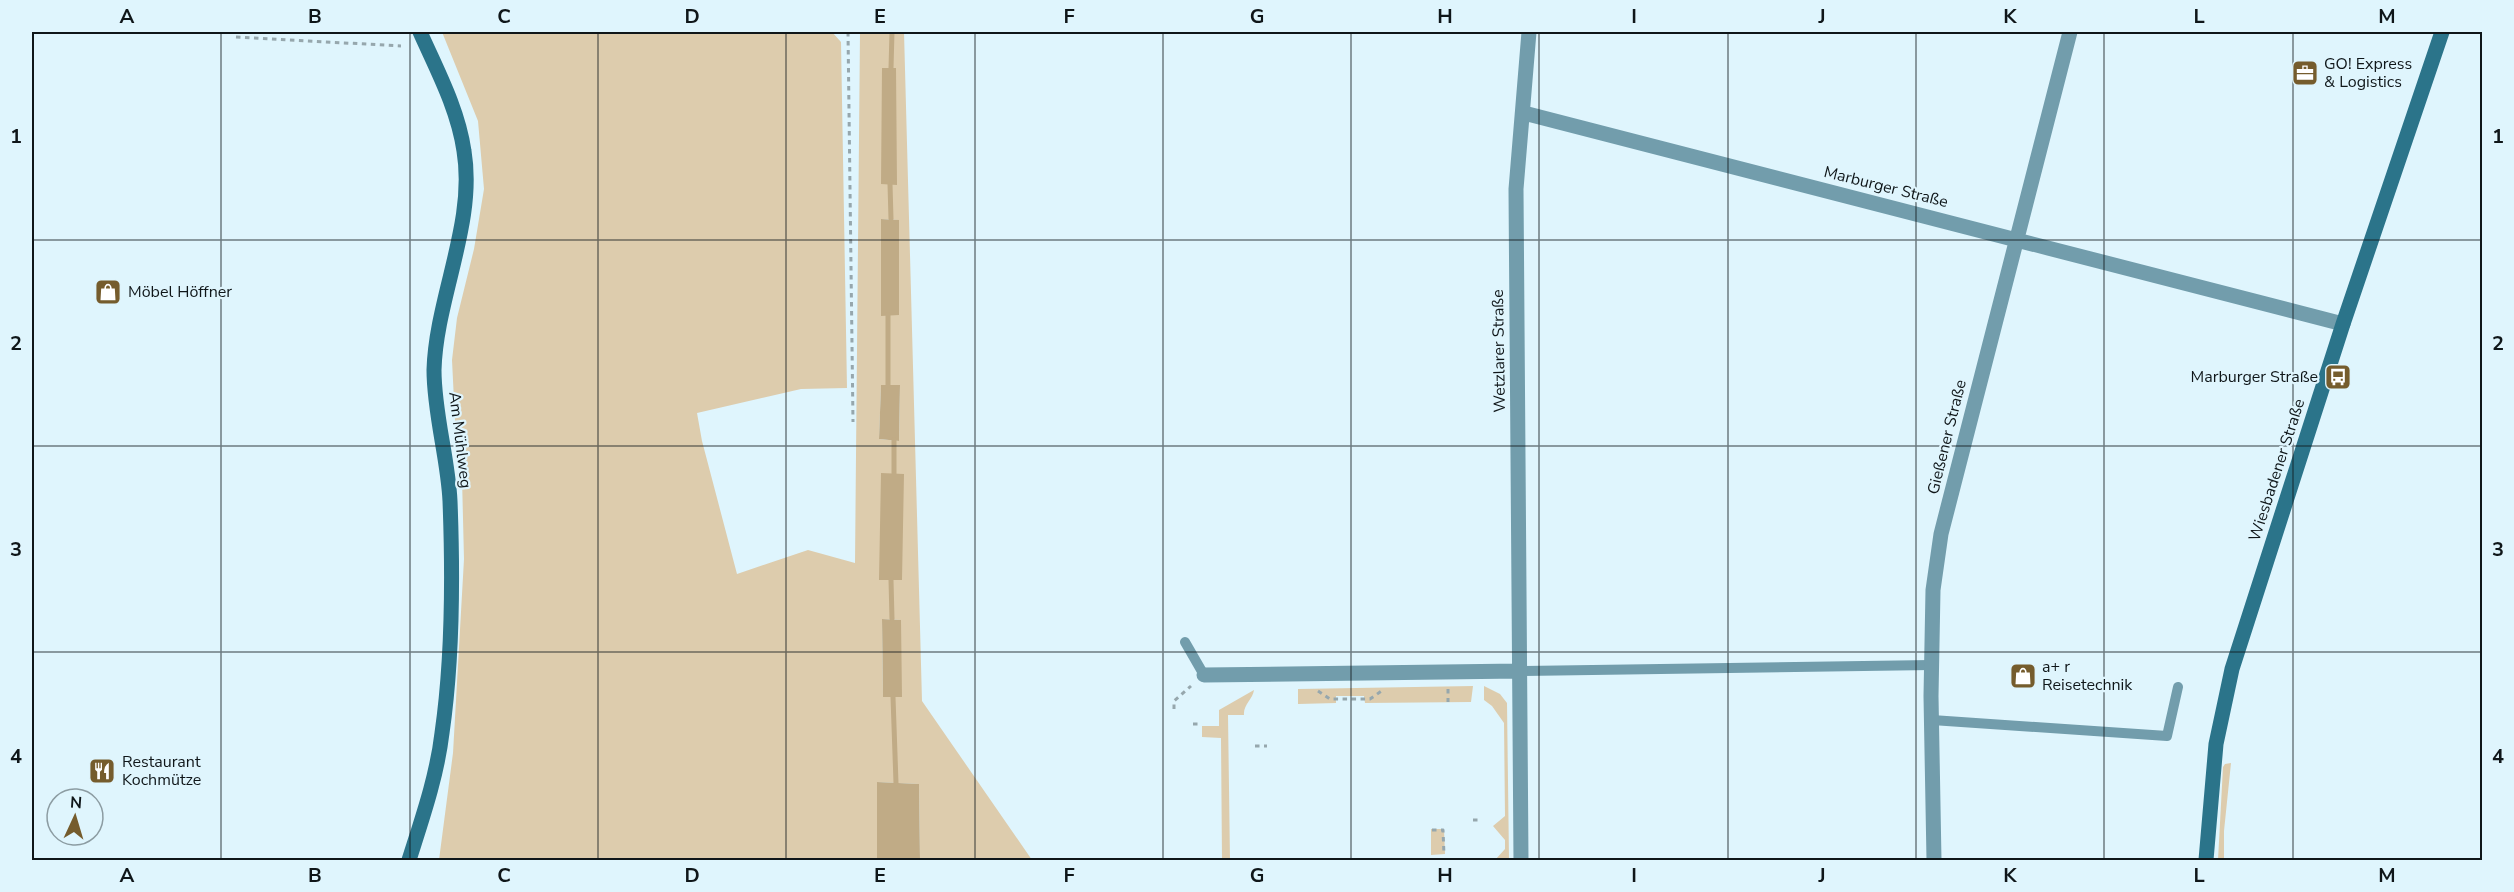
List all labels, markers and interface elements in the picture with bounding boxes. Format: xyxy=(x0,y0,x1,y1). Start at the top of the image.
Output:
text: A xyxy=(120,3,135,30)
text: B xyxy=(308,3,322,30)
text: C xyxy=(497,3,511,30)
text: D xyxy=(684,3,700,30)
text: E xyxy=(874,3,886,30)
text: F xyxy=(1063,3,1075,30)
text: G xyxy=(1250,3,1264,30)
text: H xyxy=(1437,3,1453,30)
text: I xyxy=(1631,3,1637,30)
text: J xyxy=(1817,3,1826,30)
text: K xyxy=(2003,3,2017,30)
text: L xyxy=(2193,3,2205,30)
text: M xyxy=(2378,3,2396,30)
place label: GO! Express & Logistics xyxy=(2324,53,2412,93)
office icon: GO! Express & Logistics xyxy=(2290,58,2320,88)
text: 1 xyxy=(10,123,22,150)
text: 1 xyxy=(2492,123,2504,150)
street label: Marburger Straße xyxy=(1822,161,1950,213)
shop icon: Möbel Höffner xyxy=(93,277,123,307)
place label: Möbel Höffner xyxy=(128,281,232,303)
street label: Wetzlarer Straße xyxy=(1487,289,1511,413)
text: 2 xyxy=(10,330,22,357)
text: 2 xyxy=(2492,330,2504,357)
bus stop icon: Marburger Straße xyxy=(2323,362,2353,392)
place label: Marburger Straße xyxy=(2191,366,2318,388)
street label: Gießener Straße xyxy=(1922,377,1972,497)
street label: Am Mühlweg xyxy=(443,391,477,489)
street label: Wiesbadener Straße xyxy=(2244,396,2310,544)
text: 3 xyxy=(10,536,22,563)
text: 3 xyxy=(2492,536,2504,563)
place label: a+ r Reisetechnik xyxy=(2042,656,2133,696)
shop icon: a+ r Reisetechnik xyxy=(2008,661,2038,691)
text: 4 xyxy=(10,743,22,770)
text: 4 xyxy=(2492,743,2504,770)
place label: Restaurant Kochmütze xyxy=(122,751,201,791)
restaurant icon: Restaurant Kochmütze xyxy=(87,756,117,786)
north arrow xyxy=(45,787,105,847)
text: N xyxy=(69,792,83,814)
text: A xyxy=(120,862,135,889)
text: B xyxy=(308,862,322,889)
text: C xyxy=(497,862,511,889)
text: D xyxy=(684,862,700,889)
text: E xyxy=(874,862,886,889)
text: F xyxy=(1063,862,1075,889)
text: G xyxy=(1250,862,1264,889)
text: H xyxy=(1437,862,1453,889)
text: I xyxy=(1631,862,1637,889)
text: J xyxy=(1817,862,1826,889)
text: K xyxy=(2003,862,2017,889)
text: L xyxy=(2193,862,2205,889)
text: M xyxy=(2378,862,2396,889)

